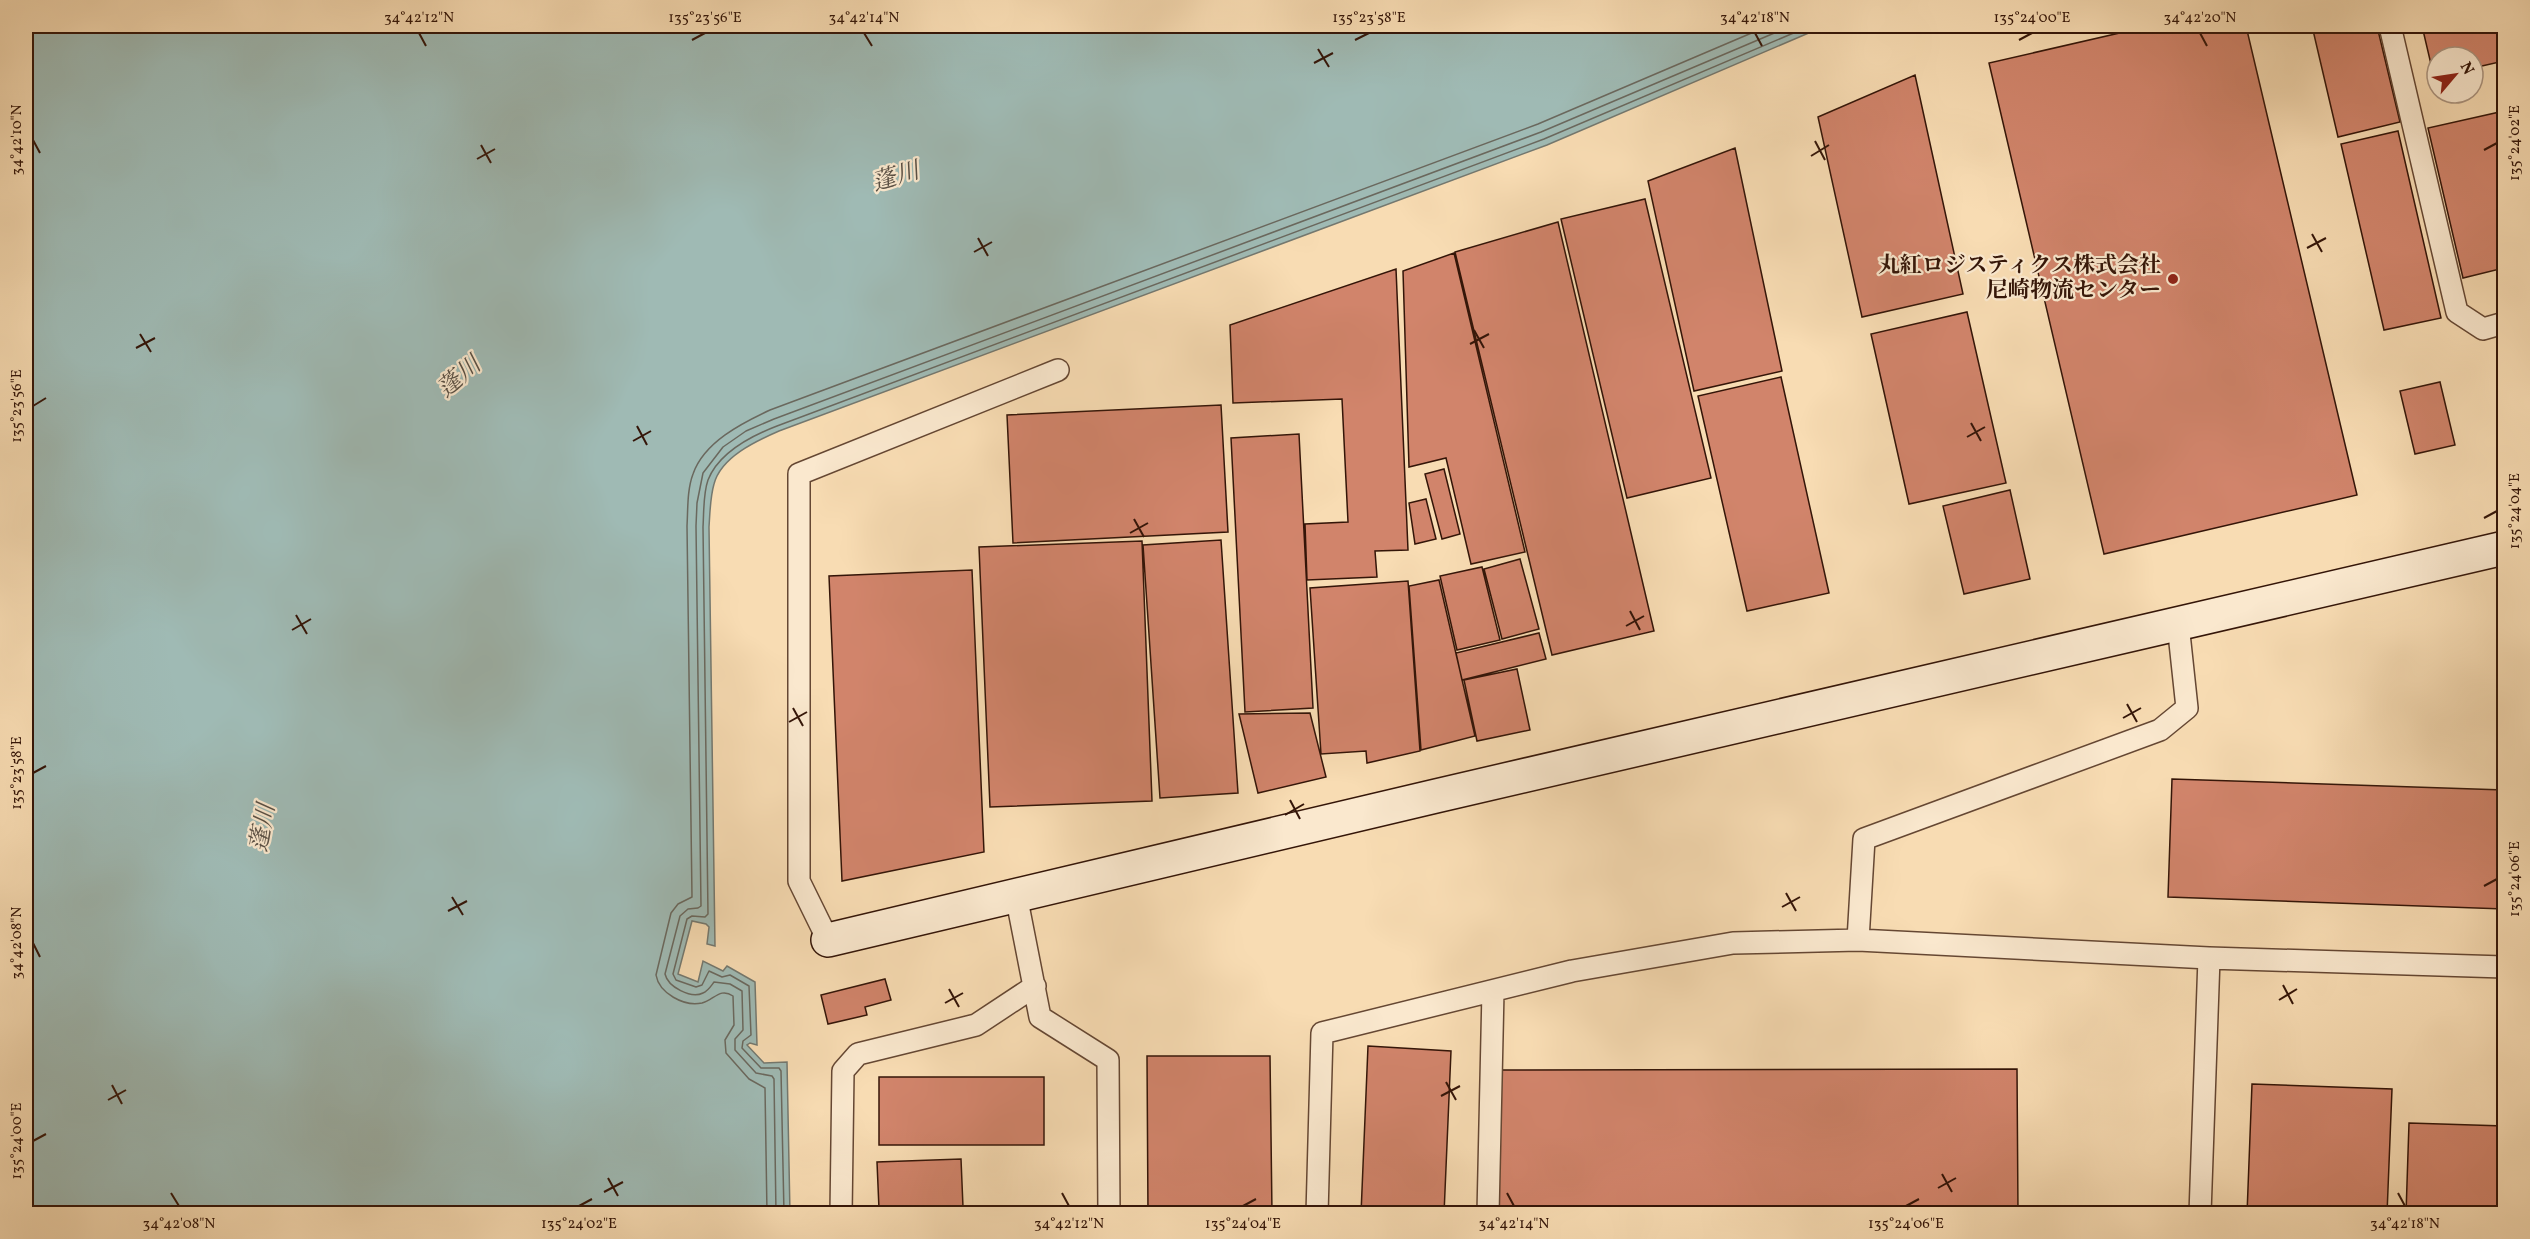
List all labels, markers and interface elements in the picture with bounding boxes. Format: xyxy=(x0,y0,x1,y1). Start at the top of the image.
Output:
text: 34°42'12"N xyxy=(384,8,454,29)
text: 135°23'56"E xyxy=(668,8,742,29)
text: 34°42'14"N xyxy=(829,8,899,29)
text: 135°23'58"E xyxy=(1332,8,1406,29)
text: 34°42'18"N xyxy=(1720,8,1790,29)
text: 135°24'00"E xyxy=(1993,8,2071,29)
text: 34°42'20"N xyxy=(2163,8,2237,29)
north arrow xyxy=(2425,45,2485,105)
text: N xyxy=(2454,58,2479,79)
text: 34°42'10"N xyxy=(7,104,28,176)
text: 135°24'02"E xyxy=(2505,105,2526,181)
water label: 蓬川 xyxy=(868,154,927,201)
place label: 丸紅ロジスティクス株式会社 尼崎物流センター xyxy=(1878,251,2161,307)
marker: 丸紅ロジスティクス株式会社 尼崎物流センター xyxy=(2166,272,2180,286)
water label: 蓬川 xyxy=(431,347,492,407)
text: 135°23'56"E xyxy=(7,369,28,443)
text: 135°24'04"E xyxy=(2505,473,2526,549)
text: 135°23'58"E xyxy=(7,736,28,810)
water label: 蓬川 xyxy=(243,798,285,855)
text: 135°24'06"E xyxy=(2505,841,2526,917)
text: 34°42'08"N xyxy=(7,907,28,979)
text: 135°24'00"E xyxy=(7,1102,28,1180)
text: 34°42'08"N xyxy=(143,1214,215,1235)
text: 135°24'02"E xyxy=(541,1214,617,1235)
text: 34°42'12"N xyxy=(1034,1214,1104,1235)
text: 135°24'04"E xyxy=(1205,1214,1281,1235)
text: 34°42'14"N xyxy=(1479,1214,1549,1235)
text: 135°24'06"E xyxy=(1868,1214,1944,1235)
text: 34°42'18"N xyxy=(2370,1214,2440,1235)

